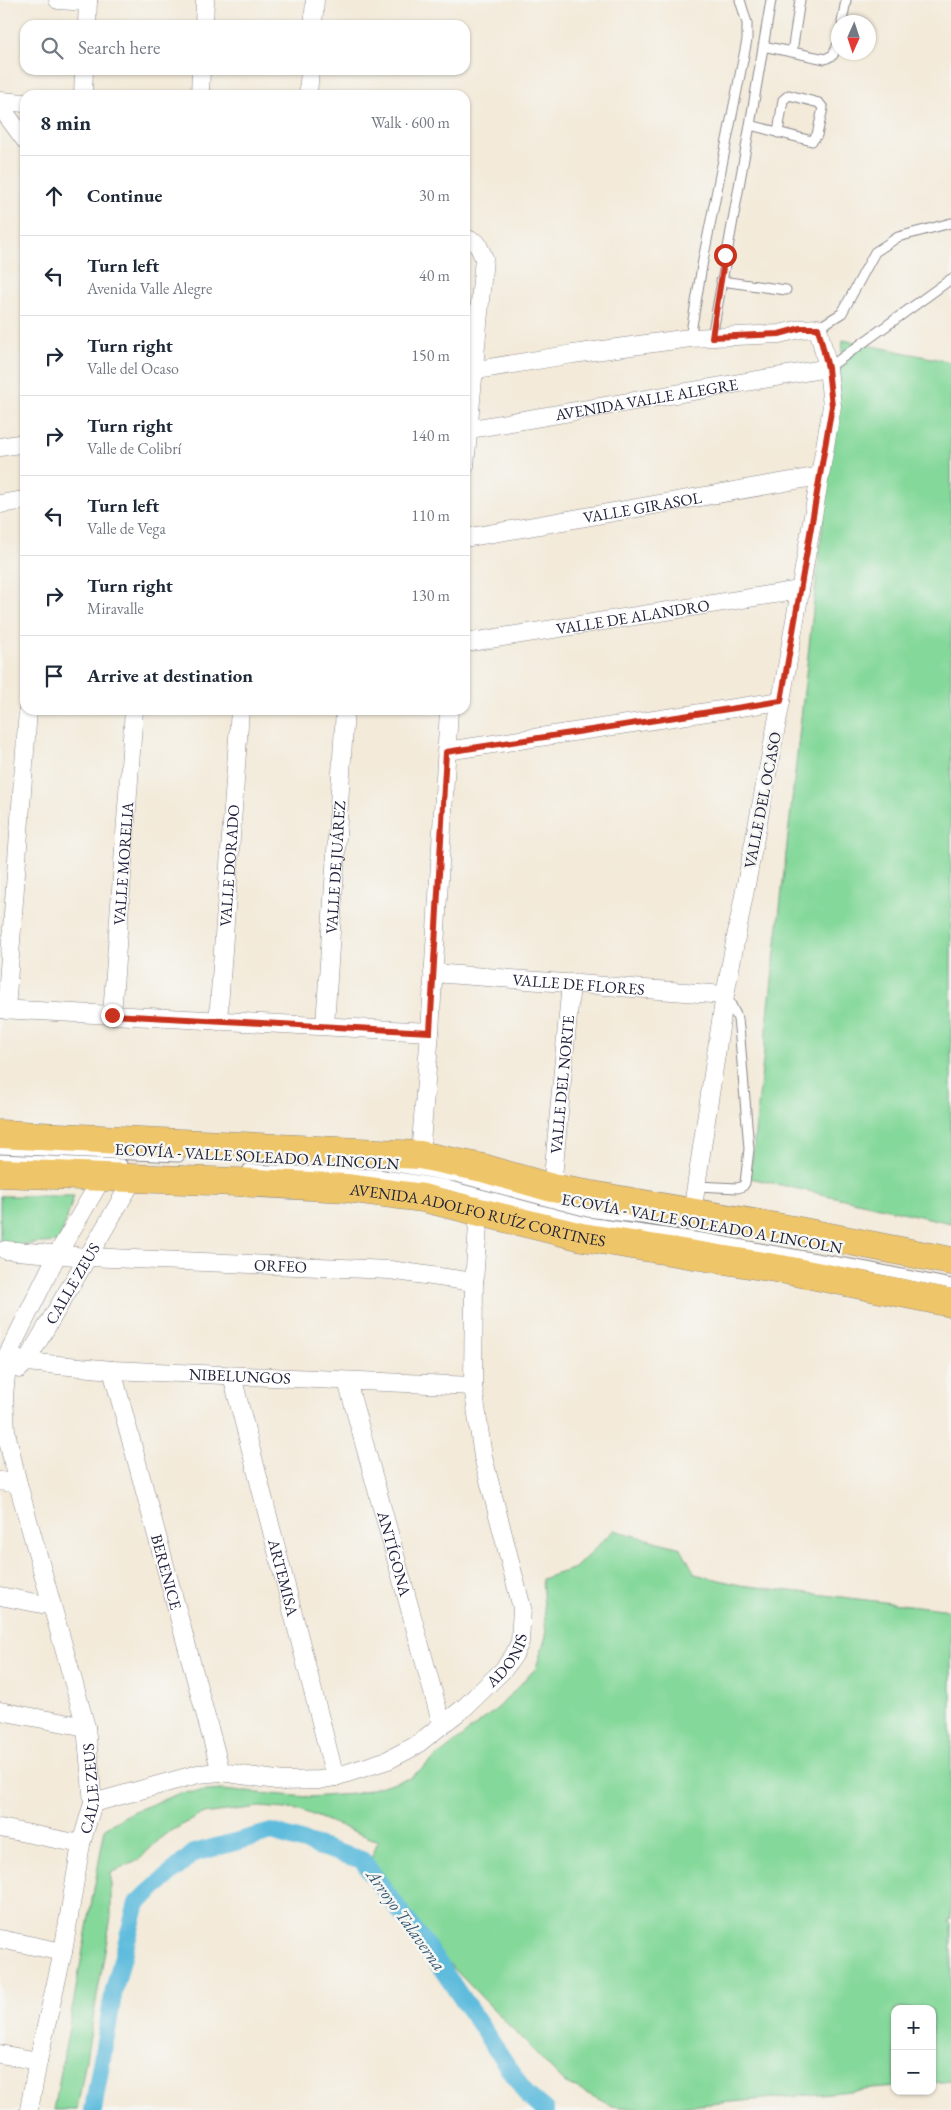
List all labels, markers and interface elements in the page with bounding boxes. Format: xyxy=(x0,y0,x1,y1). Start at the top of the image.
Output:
north arrow xyxy=(831,15,876,60)
search box xyxy=(20,20,470,75)
icon: search xyxy=(38,34,66,62)
text: Search here xyxy=(78,35,160,60)
text: 8 min xyxy=(40,109,91,136)
text: Walk · 600 m xyxy=(371,112,450,133)
icon: ahead xyxy=(40,182,68,210)
text: Continue xyxy=(87,183,162,208)
text: 30 m xyxy=(419,185,450,206)
route start xyxy=(714,244,737,267)
text: Turn left xyxy=(87,253,159,278)
icon: left xyxy=(40,262,68,290)
text: 40 m xyxy=(419,265,450,286)
text: Avenida Valle Alegre xyxy=(87,278,212,299)
text: Turn right xyxy=(87,333,173,358)
icon: right xyxy=(40,342,68,370)
text: 150 m xyxy=(411,345,450,366)
text: Valle del Ocaso xyxy=(87,358,179,379)
street label: AVENIDA VALLE ALEGRE xyxy=(553,374,739,426)
text: Turn right xyxy=(87,413,173,438)
icon: right xyxy=(40,422,68,450)
text: 140 m xyxy=(411,425,450,446)
text: Valle de Colibrí xyxy=(87,438,182,459)
street label: VALLE GIRASOL xyxy=(581,487,704,528)
text: Turn left xyxy=(87,493,159,518)
icon: left xyxy=(40,502,68,530)
text: 110 m xyxy=(411,505,450,526)
text: Valle de Vega xyxy=(87,518,166,539)
text: Turn right xyxy=(87,573,173,598)
icon: right xyxy=(40,582,68,610)
text: 130 m xyxy=(411,585,450,606)
street label: VALLE DE ALANDRO xyxy=(555,594,711,639)
text: Miravalle xyxy=(87,598,144,619)
icon: arrive xyxy=(40,662,68,690)
text: Arrive at destination xyxy=(87,663,253,688)
street label: VALLE DEL OCASO xyxy=(739,730,786,870)
street label: VALLE MORELIA xyxy=(109,800,138,926)
street label: VALLE DE JUÁREZ xyxy=(321,800,350,935)
street label: VALLE DORADO xyxy=(215,804,244,927)
street label: VALLE DE FLORES xyxy=(512,969,646,1000)
route end xyxy=(101,1004,124,1027)
street label: VALLE DEL NORTE xyxy=(545,1014,579,1155)
street label: ECOVÍA - VALLE SOLEADO A LINCOLN xyxy=(114,1139,400,1174)
street label: AVENIDA ADOLFO RUÍZ CORTINES xyxy=(348,1178,607,1252)
street label: ECOVÍA - VALLE SOLEADO A LINCOLN xyxy=(560,1188,844,1259)
street label: CALLE ZEUS xyxy=(40,1239,105,1328)
street label: ORFEO xyxy=(254,1254,307,1277)
street label: NIBELUNGOS xyxy=(188,1363,291,1389)
street label: ANTÍGONA xyxy=(372,1508,416,1600)
street label: BERENICE xyxy=(146,1532,186,1612)
street label: ARTEMISA xyxy=(263,1536,303,1619)
street label: ADONIS xyxy=(481,1633,531,1692)
street label: CALLE ZEUS xyxy=(75,1742,104,1836)
water label: Arroyo Talaverna xyxy=(360,1863,451,1976)
map controls xyxy=(891,2005,936,2095)
button: + xyxy=(891,2005,936,2050)
button: − xyxy=(891,2050,936,2095)

